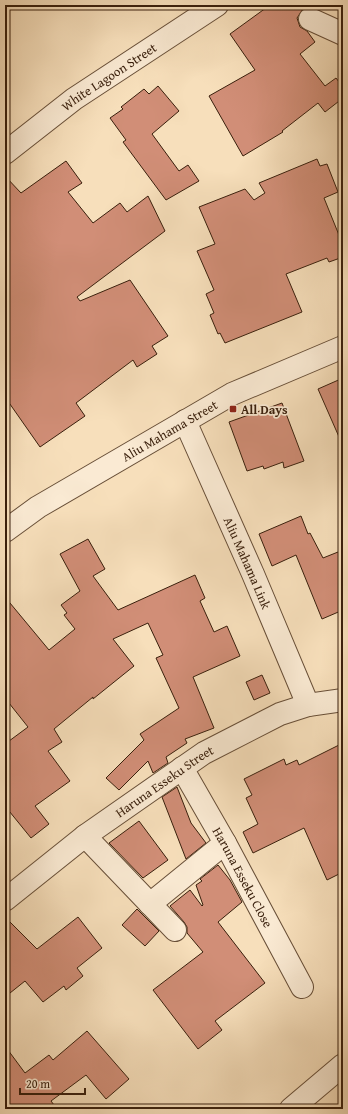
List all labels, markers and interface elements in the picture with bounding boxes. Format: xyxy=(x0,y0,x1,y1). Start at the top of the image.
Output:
street label: White Lagoon Street xyxy=(57,38,161,115)
street label: Aliu Mahama Street xyxy=(118,395,221,466)
place label: All Days xyxy=(241,400,288,419)
marker: All Days xyxy=(228,404,238,414)
street label: Aliu Mahama Link xyxy=(219,514,276,612)
street label: Haruna Esseku Street xyxy=(111,740,217,822)
street label: Haruna Esseku Close xyxy=(208,823,278,931)
scale bar xyxy=(20,1070,85,1096)
text: 20 m xyxy=(26,1075,50,1092)

